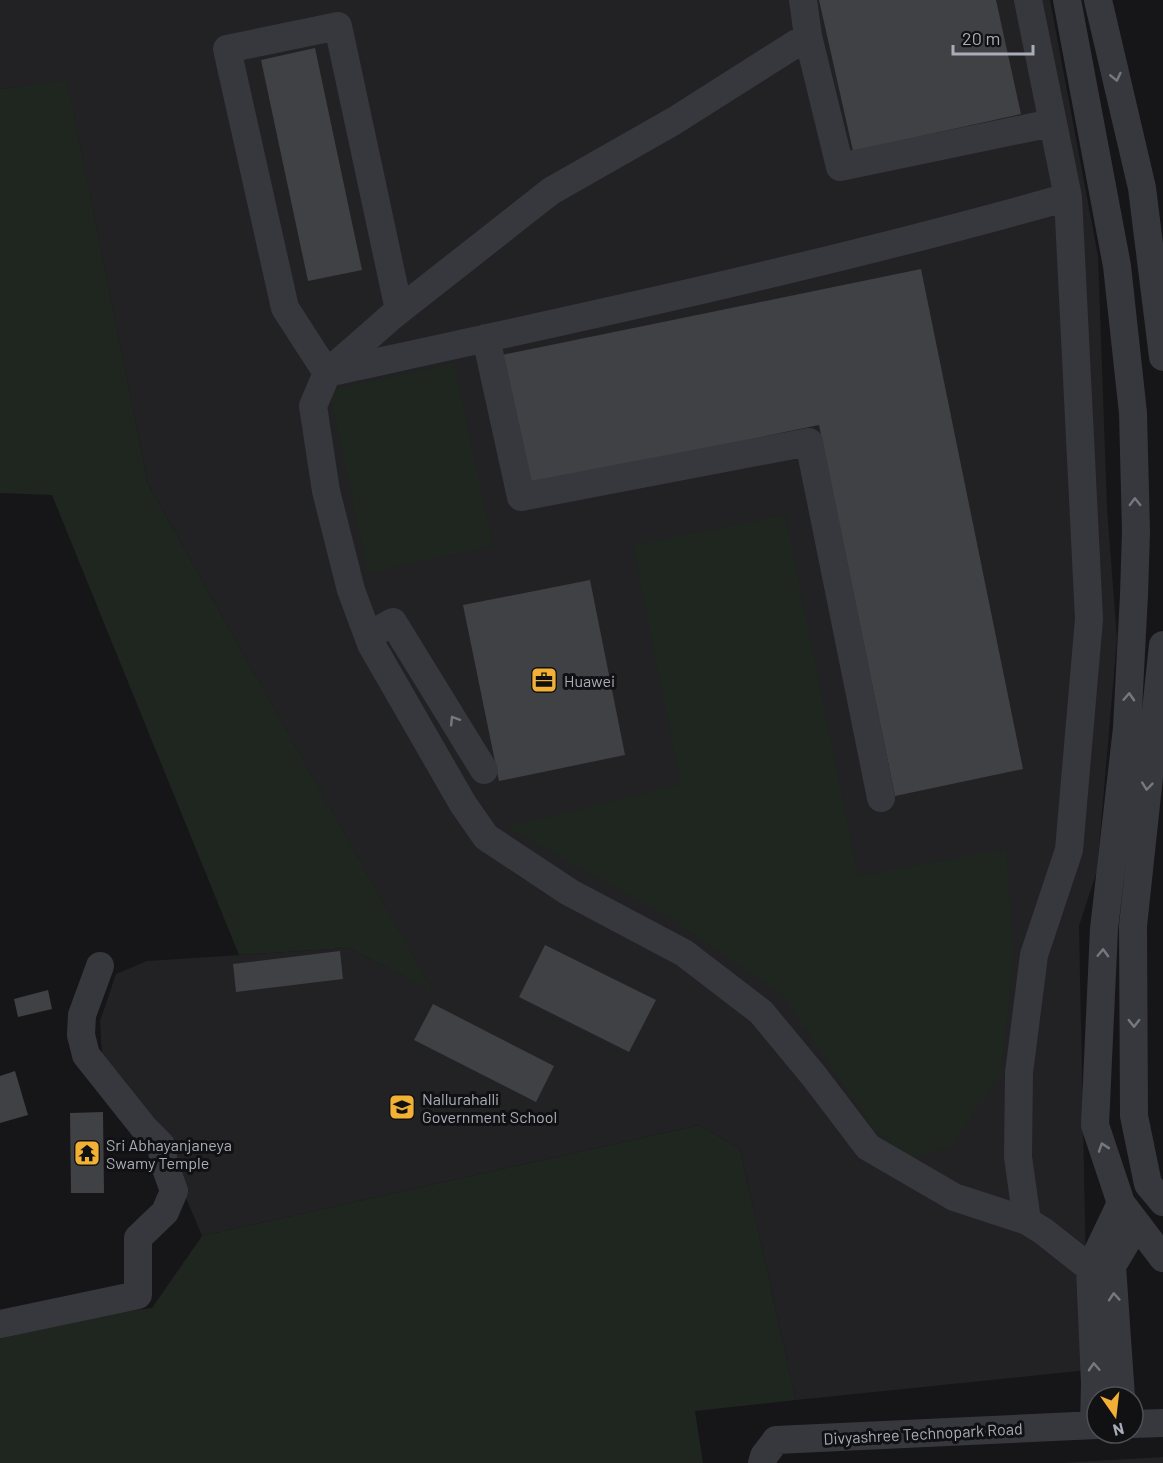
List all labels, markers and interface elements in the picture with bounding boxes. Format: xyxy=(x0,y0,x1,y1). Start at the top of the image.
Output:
scale bar xyxy=(953,18,1032,56)
text: 20 m xyxy=(962,27,1000,49)
one-way arrow xyxy=(1108,72,1121,82)
one-way arrow xyxy=(1129,498,1142,507)
office icon: Huawei xyxy=(529,665,559,695)
place label: Huawei xyxy=(564,671,615,690)
one-way arrow xyxy=(1122,692,1135,701)
one-way arrow xyxy=(449,716,461,726)
one-way arrow xyxy=(1141,782,1154,791)
one-way arrow xyxy=(1096,949,1109,958)
one-way arrow xyxy=(1127,1018,1140,1027)
place label: Nallurahalli Government School xyxy=(422,1089,557,1126)
school or university icon: Nallurahalli Government School xyxy=(387,1092,417,1122)
place label: Sri Abhayanjaneya Swamy Temple xyxy=(106,1135,232,1172)
temple icon: Sri Abhayanjaneya Swamy Temple xyxy=(72,1138,102,1168)
one-way arrow xyxy=(1097,1142,1110,1153)
one-way arrow xyxy=(1108,1292,1121,1301)
one-way arrow xyxy=(1088,1362,1101,1371)
north arrow xyxy=(1085,1385,1145,1445)
street label: Divyashree Technopark Road xyxy=(823,1418,1023,1448)
text: N xyxy=(1111,1420,1126,1441)

